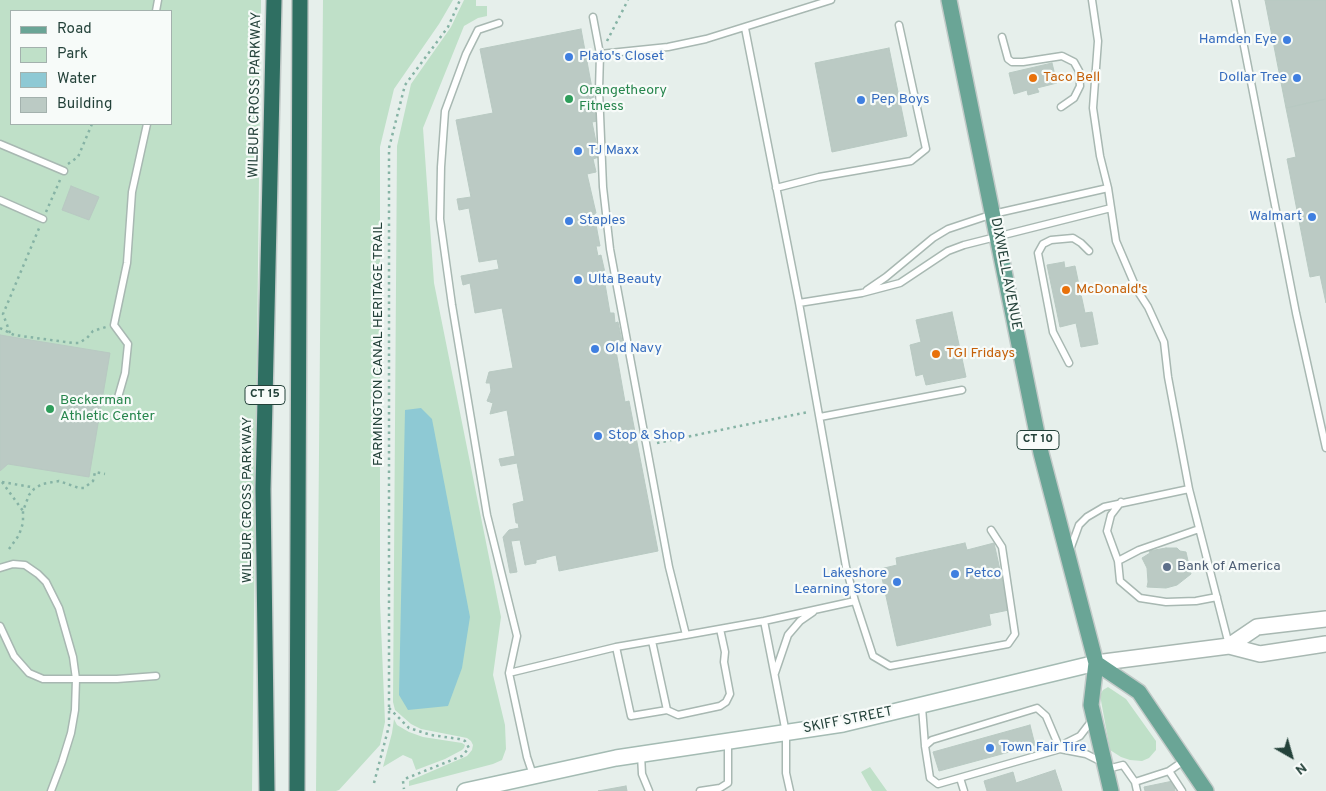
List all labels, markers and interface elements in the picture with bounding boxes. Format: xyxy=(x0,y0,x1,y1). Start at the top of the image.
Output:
legend xyxy=(10,10,172,125)
street label: WILBUR CROSS PARKWAY xyxy=(246,12,266,178)
text: Road xyxy=(57,20,92,39)
place label: Hamden Eye xyxy=(1199,32,1277,48)
marker: Hamden Eye xyxy=(1281,34,1293,46)
text: Park xyxy=(57,45,88,64)
place label: Plato's Closet xyxy=(579,49,664,65)
marker: Plato's Closet xyxy=(563,51,575,63)
text: Water xyxy=(57,70,96,89)
place label: Taco Bell xyxy=(1043,70,1100,86)
place label: Dollar Tree xyxy=(1219,70,1287,86)
marker: Taco Bell xyxy=(1027,72,1039,84)
marker: Dollar Tree xyxy=(1291,72,1303,84)
place label: Orangetheory Fitness xyxy=(579,83,667,115)
place label: Pep Boys xyxy=(871,92,929,108)
marker: Orangetheory Fitness xyxy=(563,93,575,105)
marker: Pep Boys xyxy=(855,94,867,106)
text: Building xyxy=(57,95,112,114)
place label: TJ Maxx xyxy=(588,143,639,159)
marker: TJ Maxx xyxy=(572,145,584,157)
place label: Walmart xyxy=(1249,209,1302,225)
marker: Walmart xyxy=(1306,211,1318,223)
place label: Staples xyxy=(579,213,625,229)
marker: Staples xyxy=(563,215,575,227)
street label: DIXWELL AVENUE xyxy=(986,216,1024,332)
street label: FARMINGTON CANAL HERITAGE TRAIL xyxy=(371,222,387,466)
place label: Ulta Beauty xyxy=(588,272,662,288)
marker: Ulta Beauty xyxy=(572,274,584,286)
place label: McDonald's xyxy=(1076,282,1148,298)
marker: McDonald's xyxy=(1060,284,1072,296)
place label: Old Navy xyxy=(605,341,662,357)
marker: Old Navy xyxy=(589,343,601,355)
place label: TGI Fridays xyxy=(946,346,1015,362)
marker: TGI Fridays xyxy=(930,348,942,360)
road number: CT 15 xyxy=(245,386,285,404)
place label: Beckerman Athletic Center xyxy=(60,393,155,426)
marker: Beckerman Athletic Center xyxy=(44,403,56,415)
street label: WILBUR CROSS PARKWAY xyxy=(240,417,256,583)
place label: Stop & Shop xyxy=(608,428,685,444)
marker: Stop & Shop xyxy=(592,430,604,442)
road number: CT 10 xyxy=(1017,430,1059,450)
place label: Bank of America xyxy=(1177,559,1281,575)
marker: Bank of America xyxy=(1161,561,1173,573)
place label: Lakeshore Learning Store xyxy=(794,566,887,598)
place label: Petco xyxy=(965,566,1001,582)
marker: Petco xyxy=(949,568,961,580)
marker: Lakeshore Learning Store xyxy=(891,576,903,588)
street label: SKIFF STREET xyxy=(802,704,894,738)
north arrow xyxy=(1266,731,1316,781)
place label: Town Fair Tire xyxy=(1000,740,1087,756)
marker: Town Fair Tire xyxy=(984,742,996,754)
text: N xyxy=(1291,758,1310,778)

